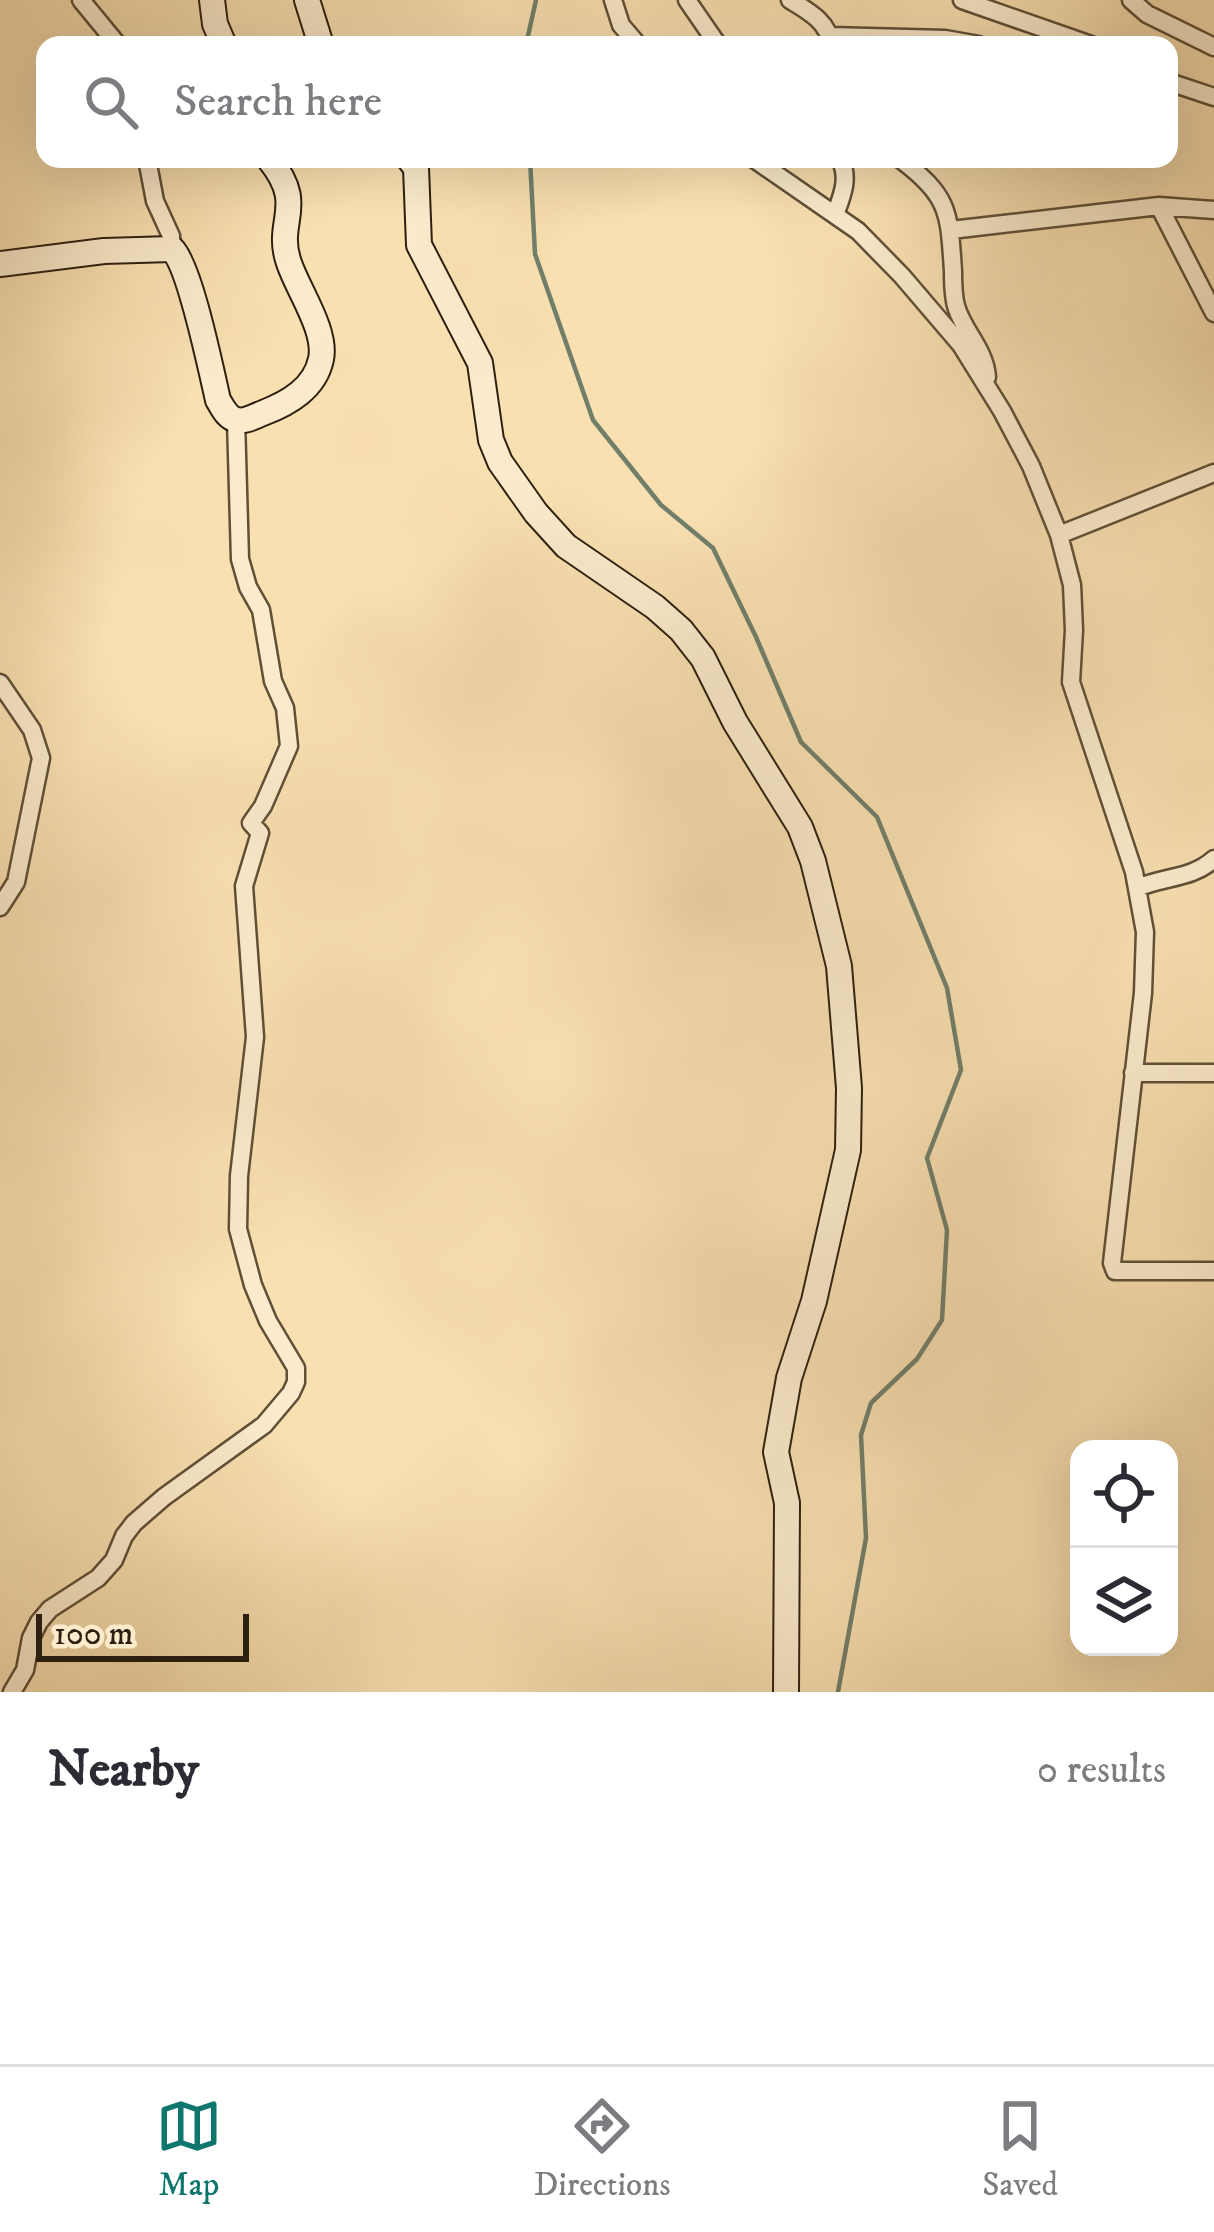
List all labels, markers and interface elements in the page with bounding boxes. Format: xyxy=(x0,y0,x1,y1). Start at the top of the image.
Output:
search box xyxy=(36,36,1178,168)
icon: search xyxy=(78,69,144,135)
text: Search here xyxy=(174,74,382,130)
map controls xyxy=(1070,1440,1178,1656)
button: locate xyxy=(1070,1440,1178,1548)
button: layers xyxy=(1070,1548,1178,1656)
scale bar xyxy=(36,1608,249,1661)
text: 100 m xyxy=(54,1614,133,1655)
text: Nearby xyxy=(48,1738,199,1802)
text: 0 results xyxy=(1037,1746,1166,1795)
tab: Map xyxy=(156,2093,222,2206)
tab: Directions xyxy=(534,2093,670,2206)
tab: Saved xyxy=(982,2093,1058,2206)

